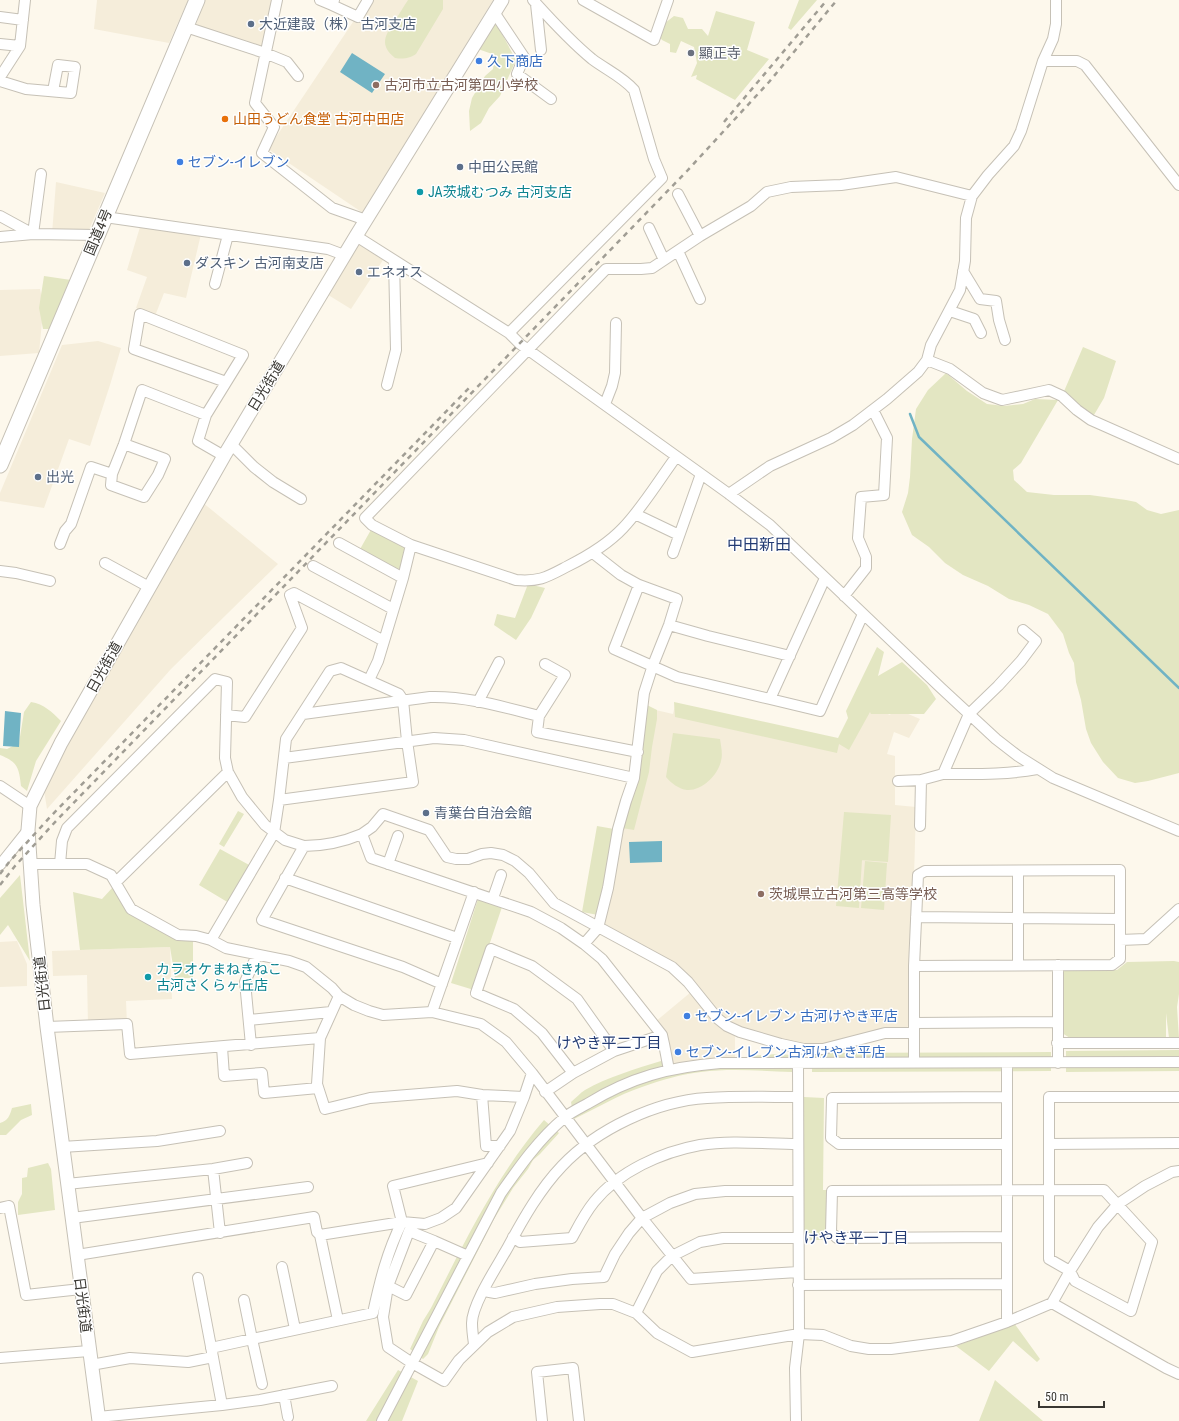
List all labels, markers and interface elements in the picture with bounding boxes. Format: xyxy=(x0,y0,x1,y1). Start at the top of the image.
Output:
place label: 大近建設（株） 古河支店 xyxy=(259,16,416,32)
marker: 大近建設（株） 古河支店 xyxy=(246,19,256,29)
place label: 顯正寺 xyxy=(699,45,741,61)
marker: 顯正寺 xyxy=(686,48,696,58)
place label: 久下商店 xyxy=(487,53,543,69)
marker: 久下商店 xyxy=(474,56,484,66)
place label: 古河市立古河第四小学校 xyxy=(384,77,538,93)
marker: 古河市立古河第四小学校 xyxy=(371,80,381,90)
place label: 山田うどん食堂 古河中田店 xyxy=(233,111,404,127)
marker: 山田うどん食堂 古河中田店 xyxy=(220,114,230,124)
place label: セブン-イレブン xyxy=(188,154,289,170)
marker: セブン-イレブン xyxy=(175,157,185,167)
place label: 中田公民館 xyxy=(468,159,538,175)
marker: 中田公民館 xyxy=(455,162,465,172)
place label: JA茨城むつみ 古河支店 xyxy=(428,184,572,200)
marker: JA茨城むつみ 古河支店 xyxy=(415,187,425,197)
street label: 国道4号 xyxy=(81,206,115,258)
place label: ダスキン 古河南支店 xyxy=(195,255,324,271)
marker: ダスキン 古河南支店 xyxy=(182,258,192,268)
place label: エネオス xyxy=(367,264,423,280)
marker: エネオス xyxy=(354,267,364,277)
street label: 日光街道 xyxy=(245,358,287,414)
place label: 出光 xyxy=(46,469,74,485)
marker: 出光 xyxy=(33,472,43,482)
district label: 中田新田 xyxy=(727,535,791,554)
street label: 日光街道 xyxy=(83,639,125,695)
place label: 青葉台自治会館 xyxy=(434,805,532,821)
marker: 青葉台自治会館 xyxy=(421,808,431,818)
place label: 茨城県立古河第三高等学校 xyxy=(769,886,937,902)
marker: 茨城県立古河第三高等学校 xyxy=(756,889,766,899)
street label: 日光街道 xyxy=(31,955,53,1013)
place label: カラオケまねきねこ 古河さくらヶ丘店 xyxy=(156,961,282,993)
marker: カラオケまねきねこ 古河さくらヶ丘店 xyxy=(143,972,153,982)
place label: セブン-イレブン 古河けやき平店 xyxy=(695,1008,898,1024)
marker: セブン-イレブン 古河けやき平店 xyxy=(682,1011,692,1021)
district label: けやき平二丁目 xyxy=(556,1034,662,1052)
place label: セブン-イレブン古河けやき平店 xyxy=(686,1044,885,1060)
marker: セブン-イレブン古河けやき平店 xyxy=(673,1047,683,1057)
district label: けやき平一丁目 xyxy=(803,1229,909,1247)
street label: 日光街道 xyxy=(72,1276,94,1334)
scale bar xyxy=(1039,1383,1104,1409)
text: 50 m xyxy=(1045,1390,1069,1404)

